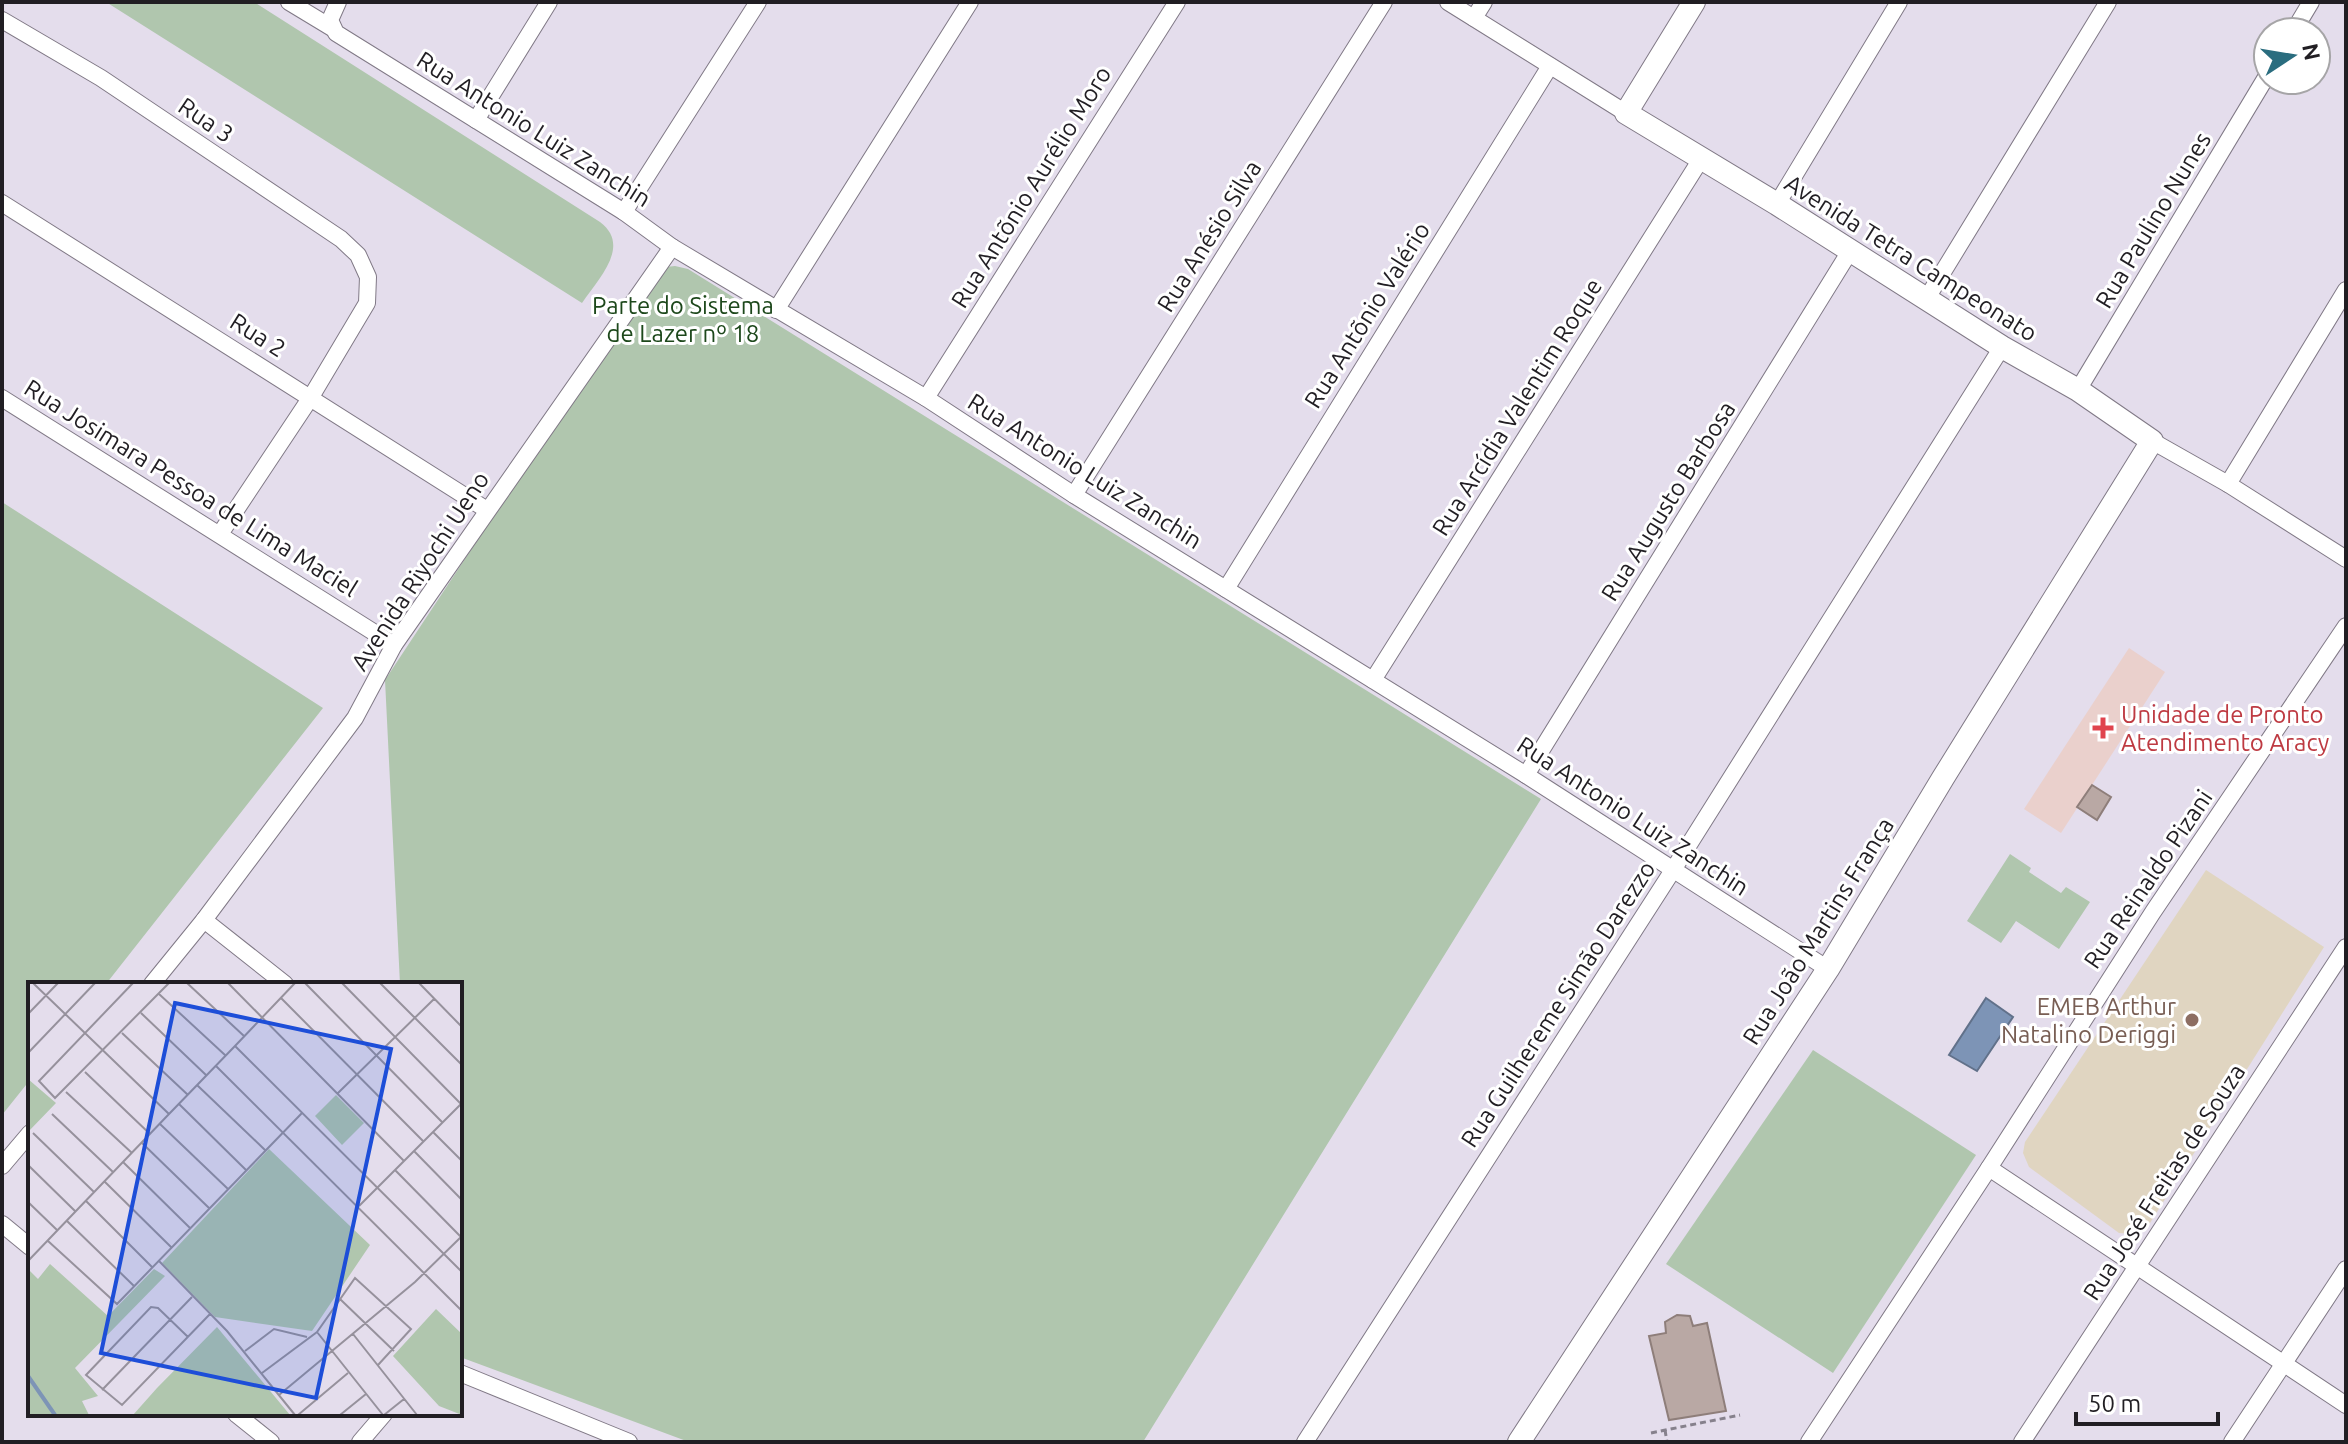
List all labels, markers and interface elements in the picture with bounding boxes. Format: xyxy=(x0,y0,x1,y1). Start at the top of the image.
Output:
north arrow xyxy=(2252,16,2332,96)
text: N xyxy=(2298,41,2326,62)
street label: Rua Antonio Luiz Zanchin xyxy=(412,46,656,212)
street label: Rua Antõnio Aurélio Moro xyxy=(945,61,1117,313)
street label: Rua 3 xyxy=(174,92,238,148)
street label: Rua Paulino Nunes xyxy=(2090,127,2216,313)
street label: Rua Anésio Silva xyxy=(1152,155,1266,317)
street label: Avenida Tetra Campeonato xyxy=(1780,169,2042,347)
street label: Rua Antõnio Valério xyxy=(1299,217,1435,413)
street label: Rua Arcídia Valentim Roque xyxy=(1427,274,1607,540)
park label: Parte do Sistema de Lazer nº 18 xyxy=(592,292,774,347)
street label: Rua 2 xyxy=(225,308,291,362)
street label: Rua Josimara Pessoa de Lima Maciel xyxy=(20,374,362,602)
street label: Rua Antonio Luiz Zanchin xyxy=(963,388,1207,554)
street label: Rua Augusto Barbosa xyxy=(1596,396,1740,606)
street label: Avenida Riyochi Ueno xyxy=(346,467,494,675)
place label: Unidade de Pronto Atendimento Aracy xyxy=(2121,701,2330,756)
marker: Unidade de Pronto Atendimento Aracy xyxy=(2092,717,2114,739)
street label: Rua Antonio Luiz Zanchin xyxy=(1512,731,1754,901)
street label: Rua Reinaldo Pizani xyxy=(2078,785,2218,973)
street label: Rua João Martins França xyxy=(1737,813,1899,1049)
street label: Rua Guilhereme Simão Darezzo xyxy=(1455,856,1661,1152)
inset map xyxy=(28,982,462,1416)
place label: EMEB Arthur Natalino Deriggi xyxy=(2001,993,2176,1048)
marker: EMEB Arthur Natalino Deriggi xyxy=(2183,1011,2201,1029)
street label: Rua José Freitas de Souza xyxy=(2078,1059,2250,1305)
scale bar xyxy=(2076,1376,2218,1426)
text: 50 m xyxy=(2088,1390,2141,1417)

